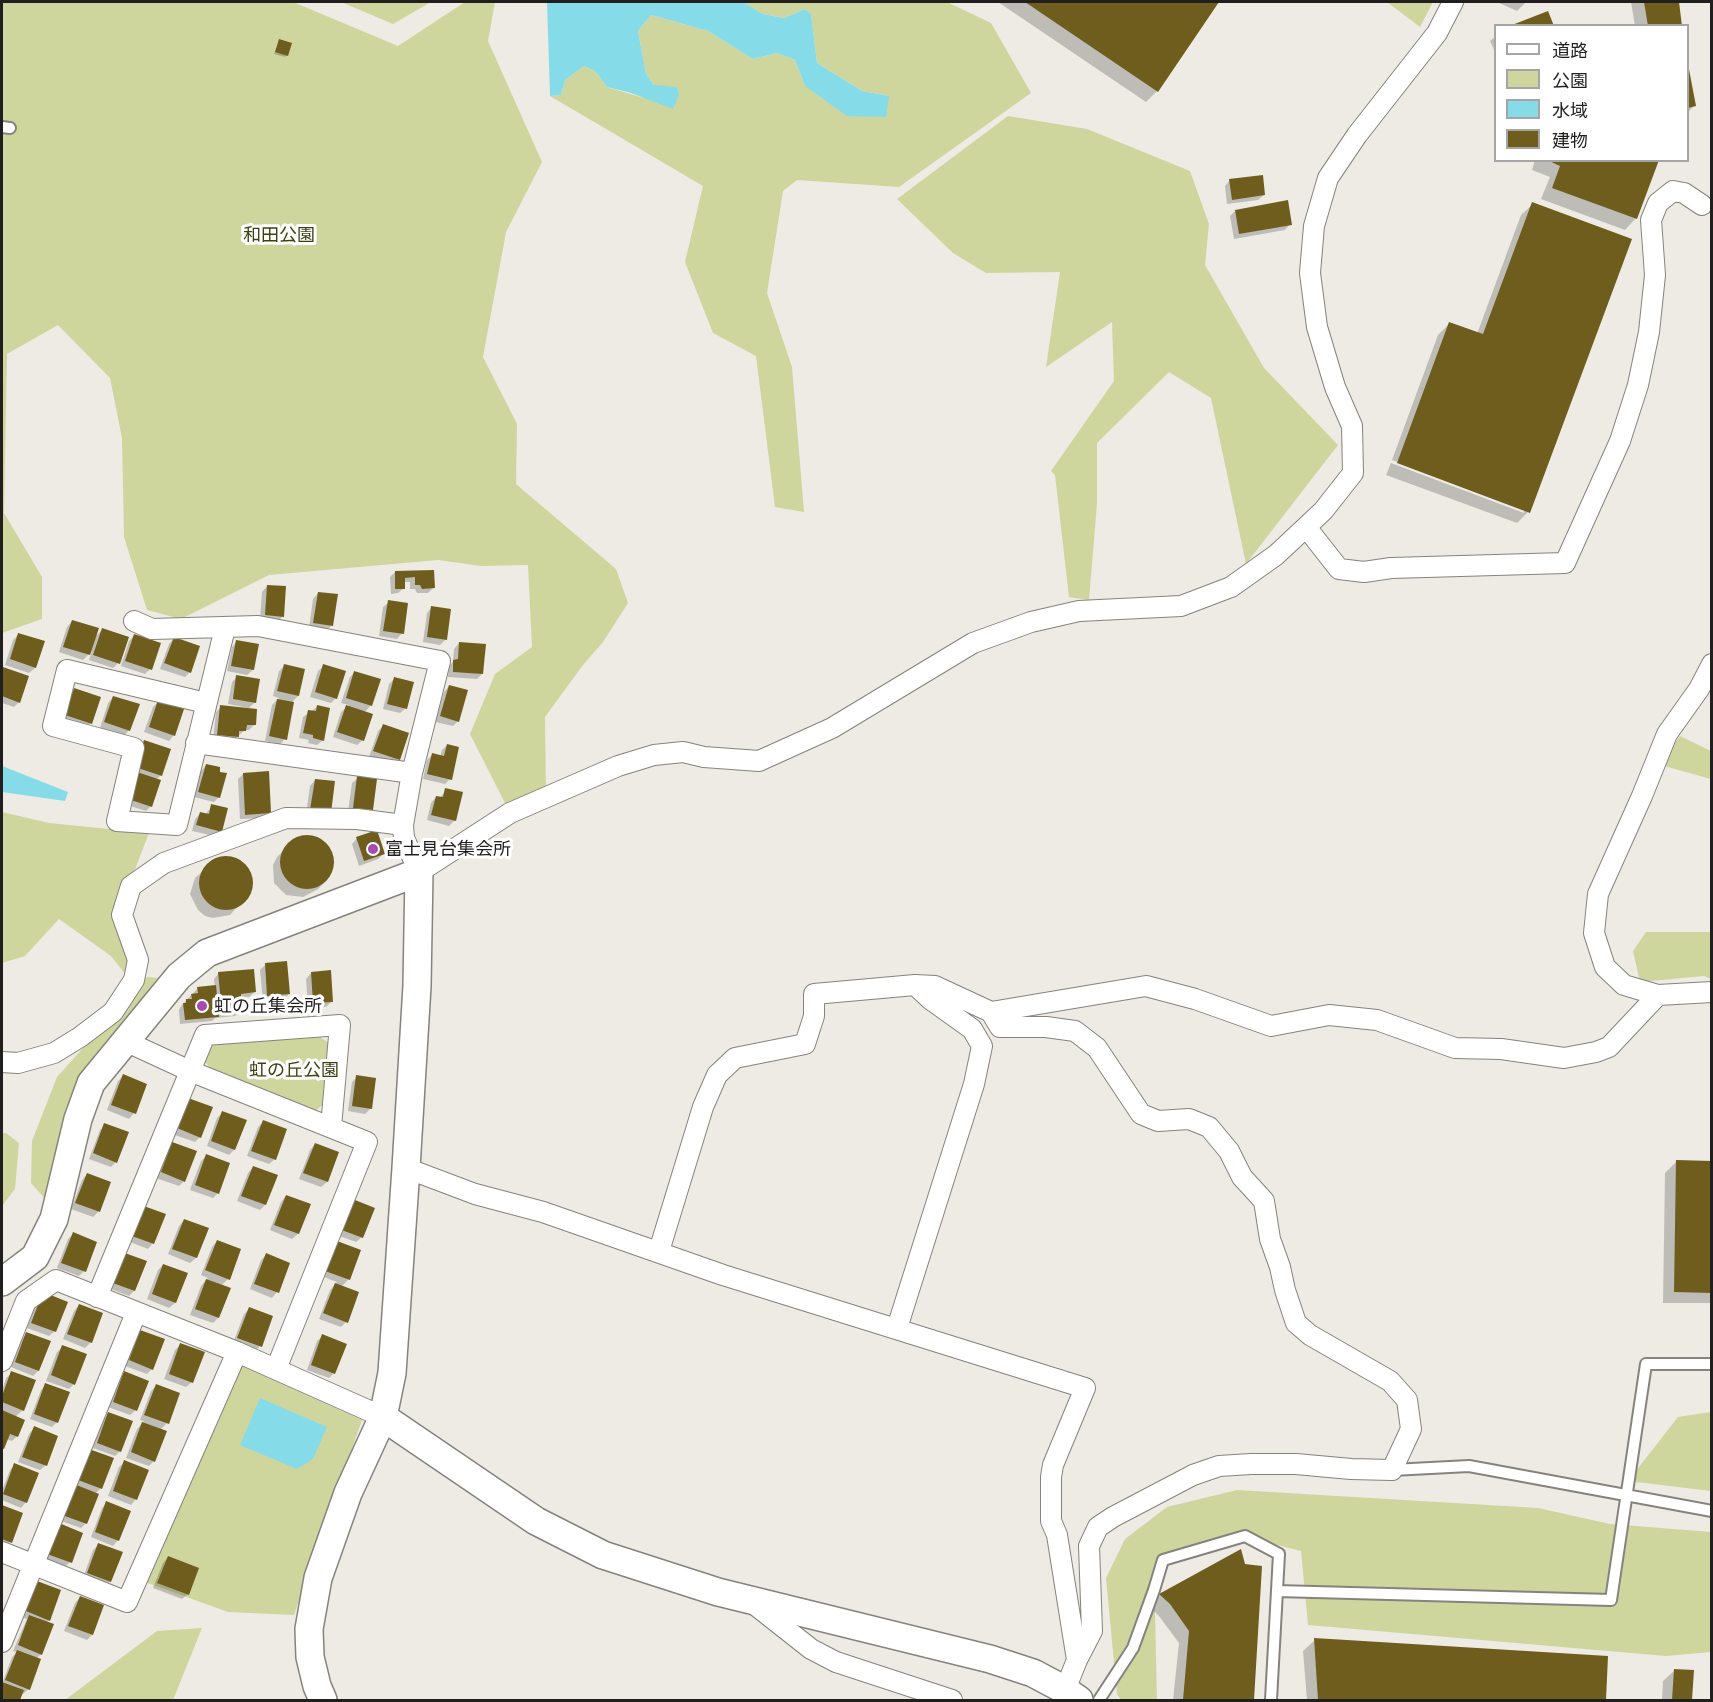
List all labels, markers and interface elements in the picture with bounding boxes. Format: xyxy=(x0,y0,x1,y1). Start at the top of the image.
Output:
legend xyxy=(1494,24,1689,162)
text: 道路 xyxy=(1552,40,1588,61)
text: 公園 xyxy=(1552,70,1588,91)
text: 水域 xyxy=(1552,100,1588,121)
text: 建物 xyxy=(1552,130,1588,151)
park label: 和田公園 xyxy=(243,224,315,246)
place label: 富士見台集会所 xyxy=(385,838,511,860)
marker: 富士見台集会所 xyxy=(366,842,380,856)
place label: 虹の丘集会所 xyxy=(214,995,322,1017)
marker: 虹の丘集会所 xyxy=(195,999,209,1013)
park label: 虹の丘公園 xyxy=(249,1059,339,1081)

